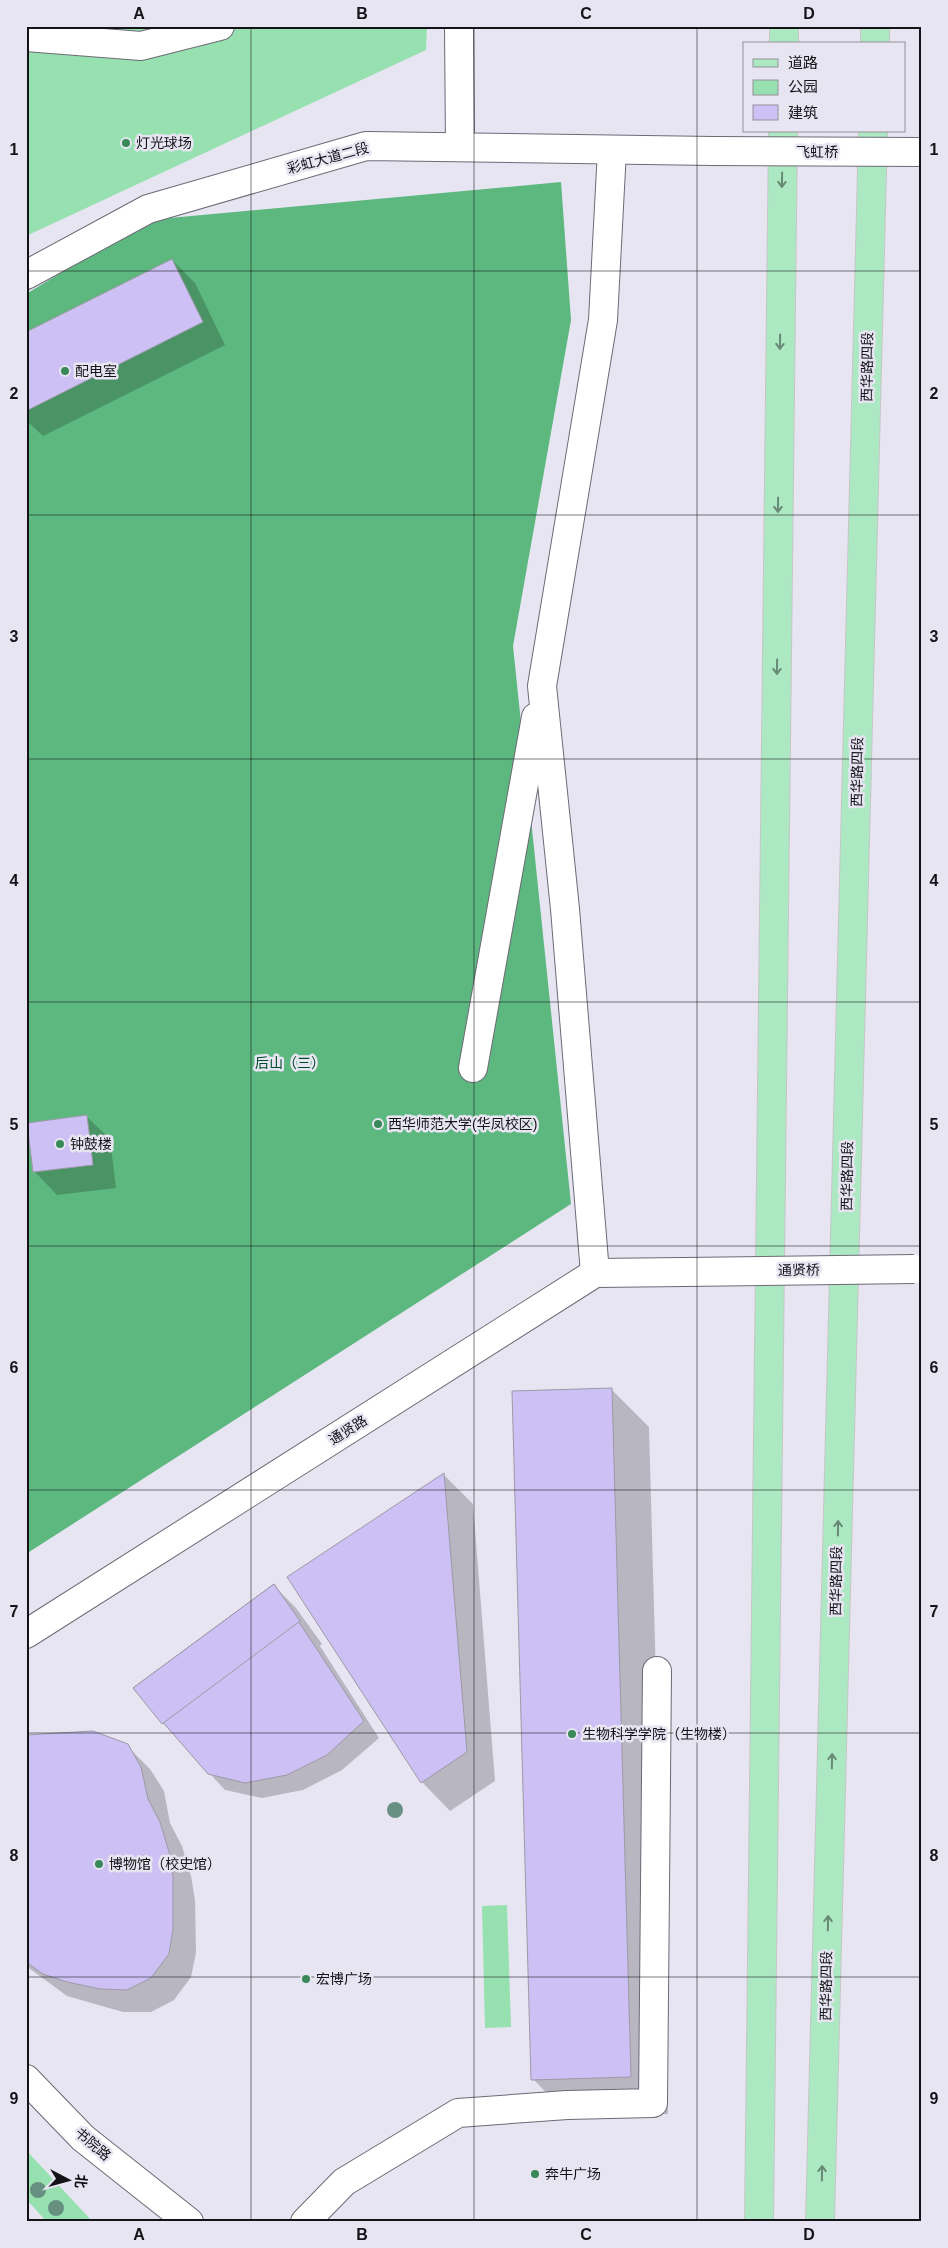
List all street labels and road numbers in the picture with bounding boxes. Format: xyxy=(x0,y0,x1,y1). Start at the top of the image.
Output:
street label: 彩虹大道二段 xyxy=(285,139,371,177)
street label: 飞虹桥 xyxy=(796,144,838,160)
street label: 西华路四段 xyxy=(858,332,876,402)
street label: 西华路四段 xyxy=(848,737,866,807)
street label: 西华路四段 xyxy=(838,1141,856,1211)
street label: 通贤桥 xyxy=(778,1262,820,1278)
street label: 通贤路 xyxy=(326,1412,370,1448)
street label: 西华路四段 xyxy=(827,1546,845,1616)
street label: 西华路四段 xyxy=(817,1951,835,2021)
street label: 书院路 xyxy=(72,2124,114,2164)

